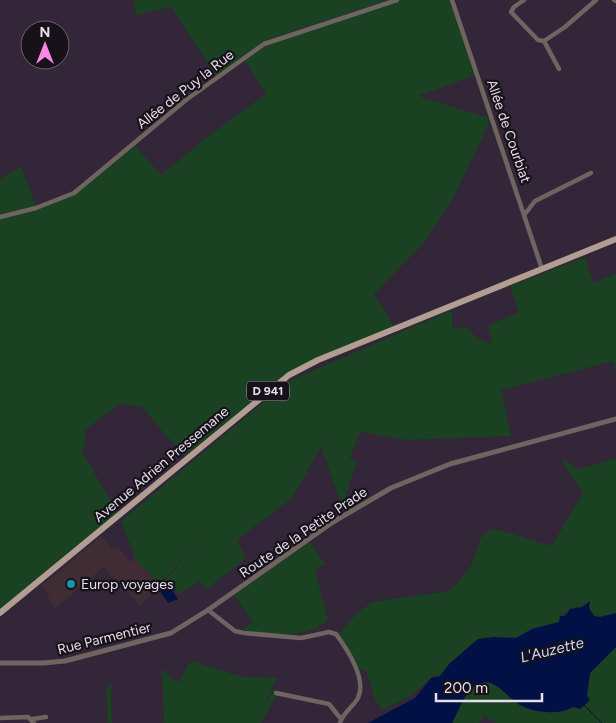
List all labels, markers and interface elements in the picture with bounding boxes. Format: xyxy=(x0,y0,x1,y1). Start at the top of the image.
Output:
north arrow xyxy=(20,20,70,70)
text: N xyxy=(40,24,50,41)
street label: Allée de Puy la Rue xyxy=(133,46,237,133)
street label: Allée de Courbiat xyxy=(483,77,534,185)
road number: D 941 xyxy=(247,382,289,401)
street label: Avenue Adrien Pressemane xyxy=(90,403,233,526)
street label: Route de la Petite Prade xyxy=(236,483,371,581)
place label: Europ voyages xyxy=(81,576,173,593)
marker: Europ voyages xyxy=(65,578,77,590)
street label: Rue Parmentier xyxy=(56,619,153,658)
water label: L'Auzette xyxy=(518,633,586,667)
scale bar xyxy=(436,670,542,702)
text: 200 m xyxy=(444,679,488,697)

